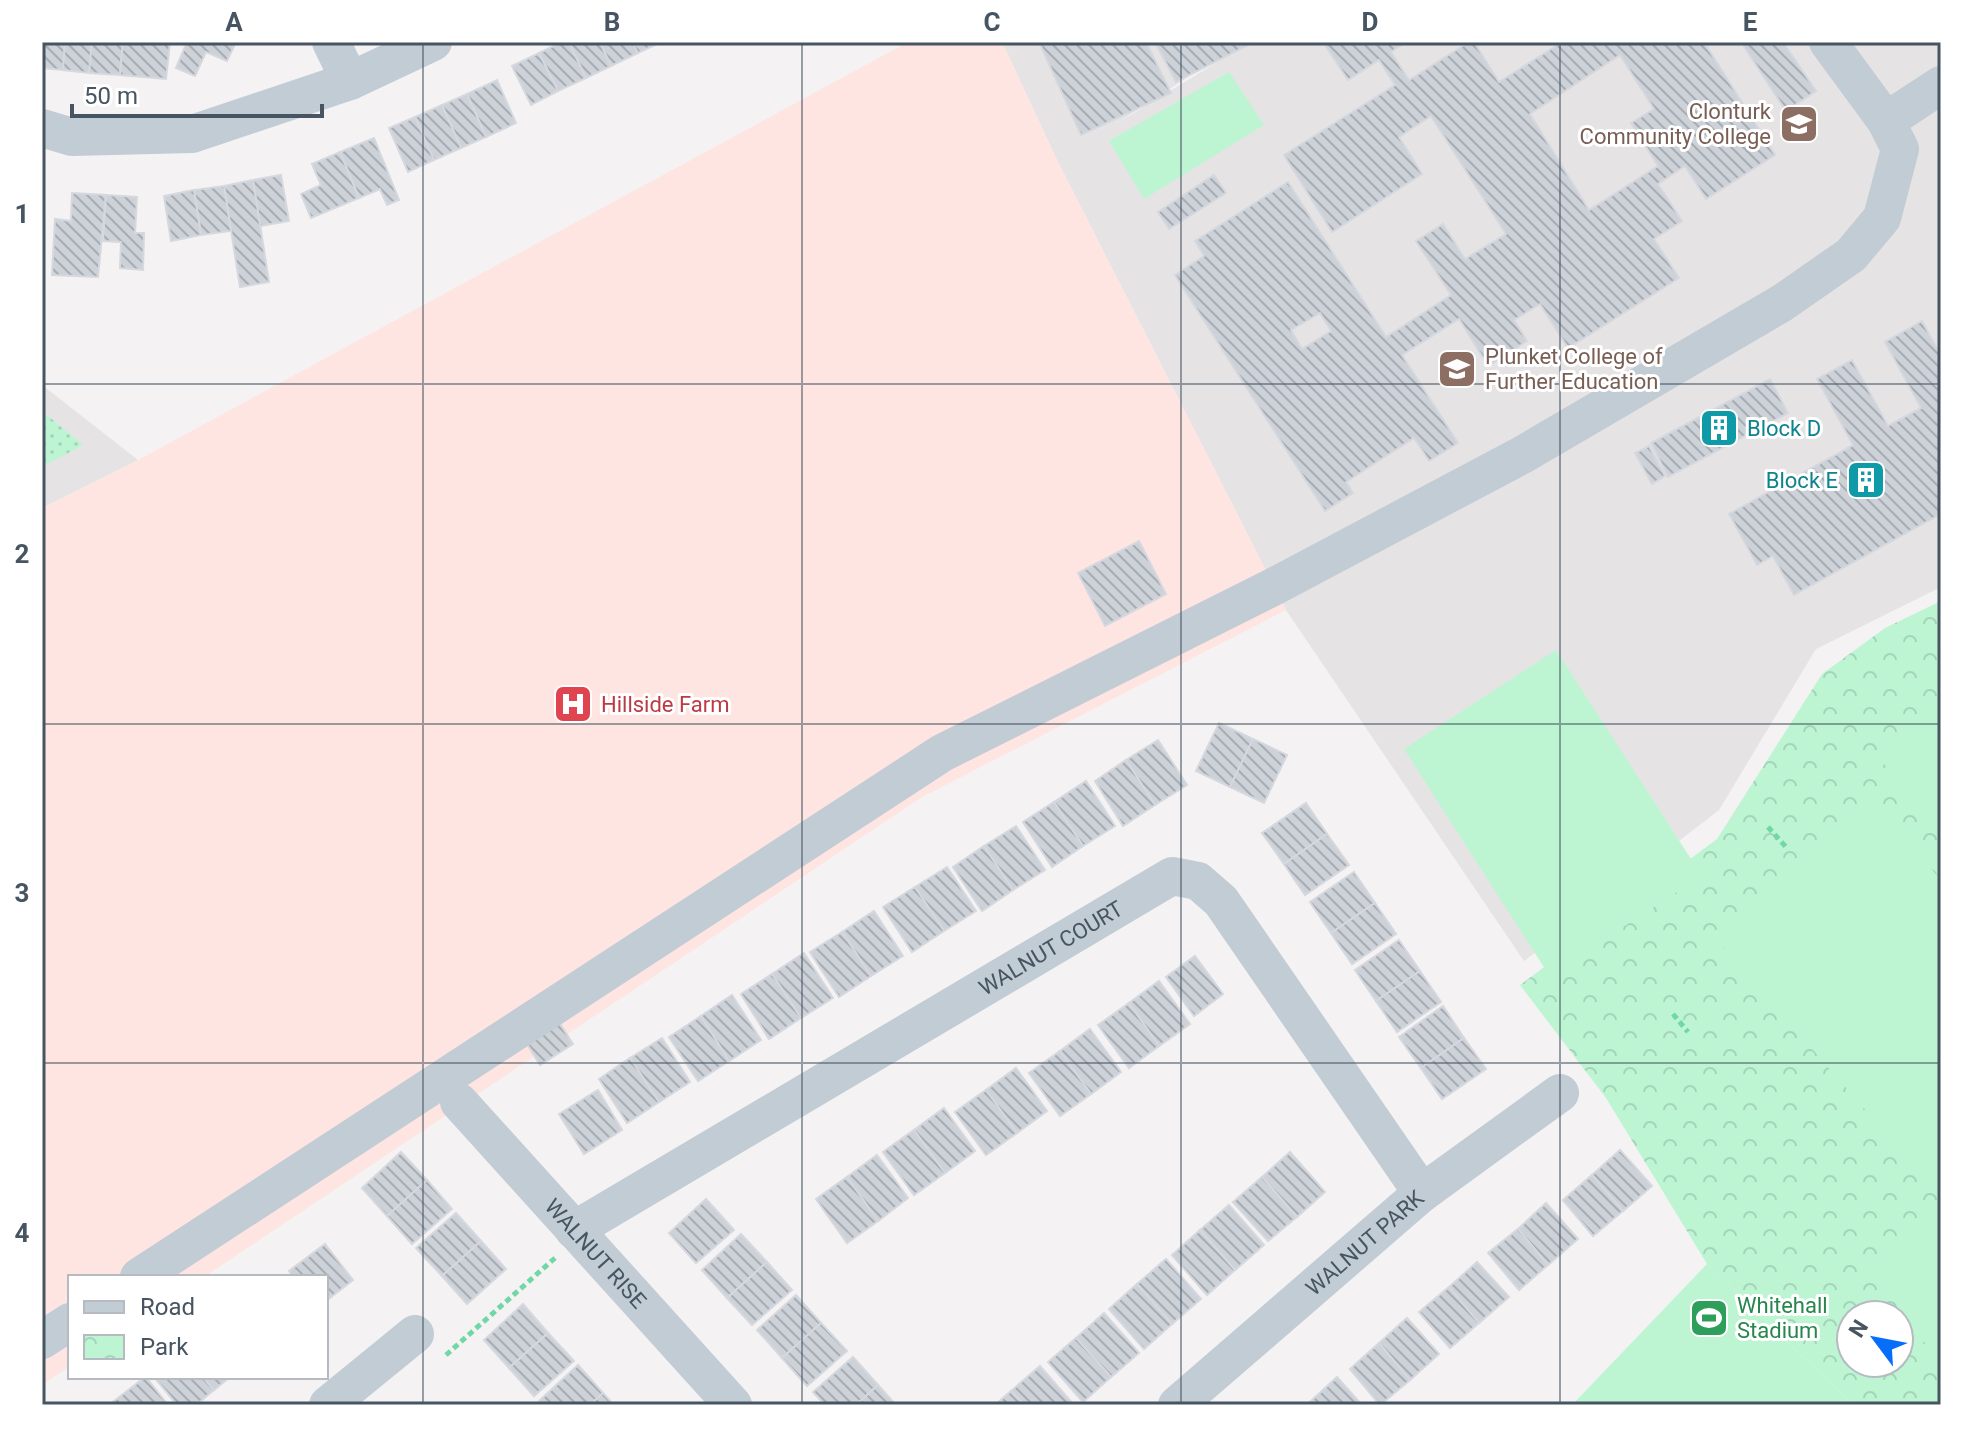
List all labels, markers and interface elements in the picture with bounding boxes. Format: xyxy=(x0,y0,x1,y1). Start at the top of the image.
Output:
text: A xyxy=(225,7,243,37)
text: B xyxy=(604,7,620,37)
text: C xyxy=(983,7,1001,37)
text: D xyxy=(1362,7,1378,37)
text: E xyxy=(1743,7,1758,37)
scale bar xyxy=(72,68,322,118)
text: 50 m xyxy=(84,82,138,110)
place label: Clonturk Community College xyxy=(1580,99,1772,149)
school or university icon: Clonturk Community College xyxy=(1778,103,1820,145)
text: 1 xyxy=(15,199,29,229)
place label: Plunket College of Further Education xyxy=(1485,344,1663,394)
school or university icon: Plunket College of Further Education xyxy=(1436,348,1478,390)
building icon: Block D xyxy=(1698,407,1740,449)
place label: Block D xyxy=(1747,416,1821,441)
building icon: Block E xyxy=(1845,459,1887,501)
place label: Block E xyxy=(1766,468,1838,493)
text: 2 xyxy=(15,539,29,569)
hospital icon: Hillside Farm xyxy=(552,683,594,725)
place label: Hillside Farm xyxy=(601,692,730,717)
text: 3 xyxy=(15,878,29,908)
street label: WALNUT COURT xyxy=(974,896,1127,1000)
street label: WALNUT PARK xyxy=(1301,1185,1429,1300)
street label: WALNUT RISE xyxy=(540,1194,652,1313)
text: 4 xyxy=(15,1218,30,1248)
legend xyxy=(68,1275,328,1379)
text: Road xyxy=(140,1293,195,1321)
place label: Whitehall Stadium xyxy=(1737,1293,1828,1343)
sports icon: Whitehall Stadium xyxy=(1688,1297,1730,1339)
north arrow xyxy=(1835,1299,1915,1379)
text: N xyxy=(1844,1315,1873,1342)
text: Park xyxy=(140,1333,189,1361)

